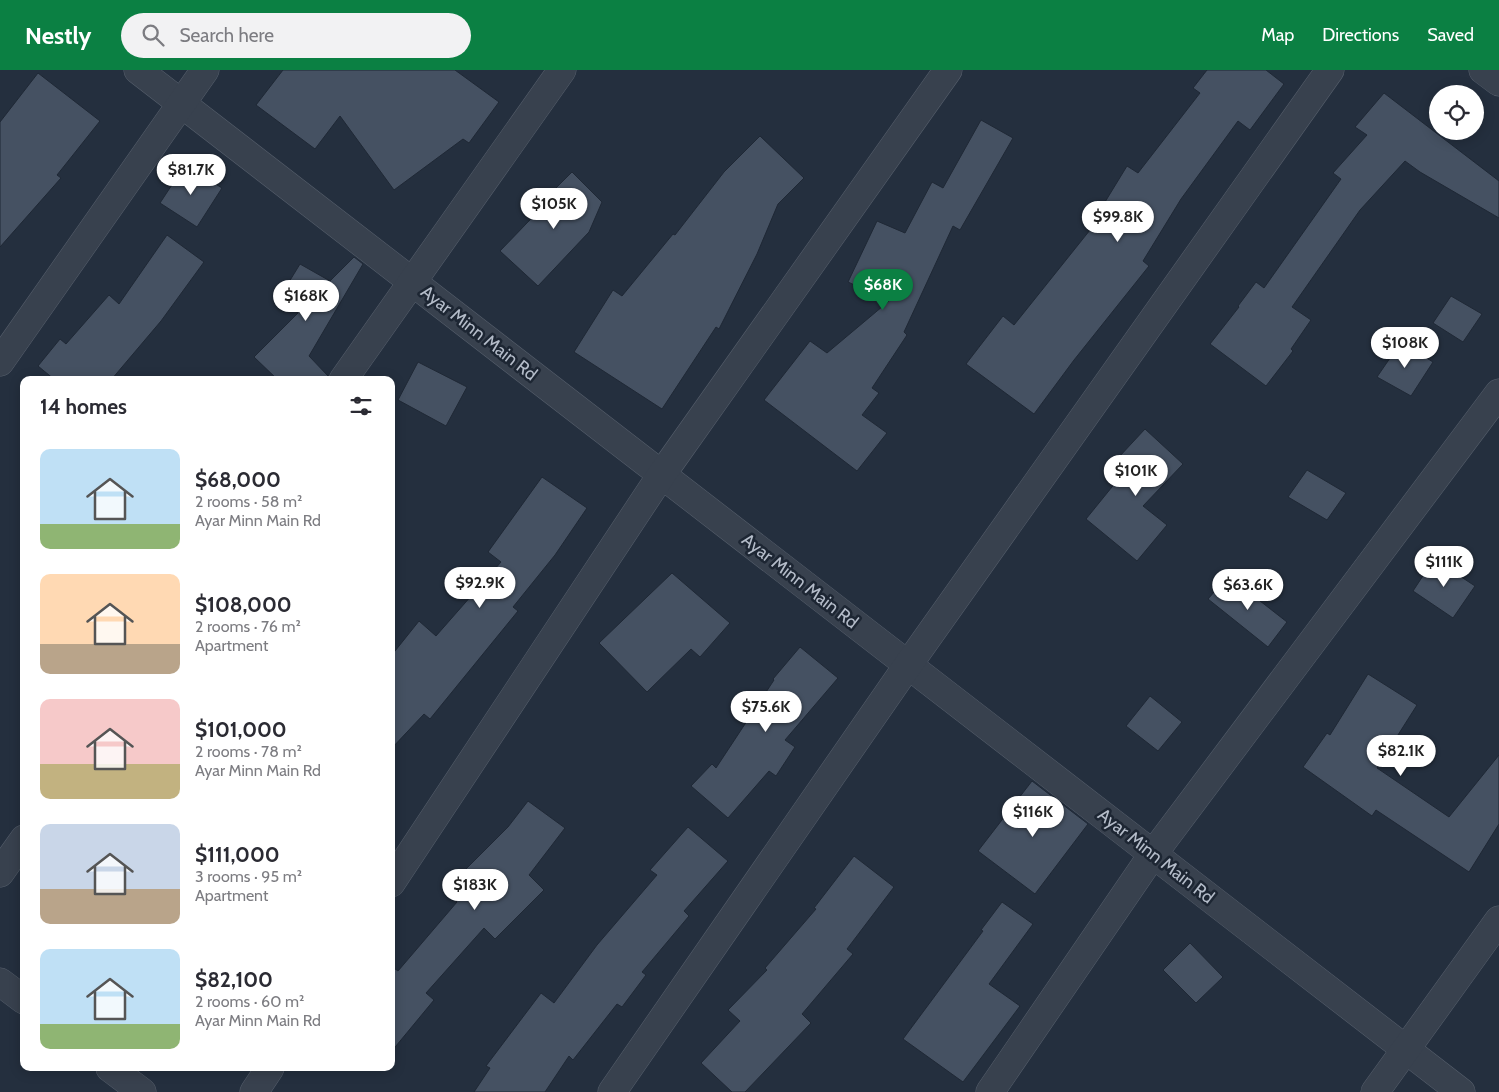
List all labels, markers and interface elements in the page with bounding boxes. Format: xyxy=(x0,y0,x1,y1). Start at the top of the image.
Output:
search box xyxy=(121,13,471,58)
text: Nestly xyxy=(25,21,91,50)
icon: search xyxy=(139,21,167,49)
text: Search here xyxy=(179,24,274,47)
text: Map xyxy=(1261,24,1294,46)
text: Directions xyxy=(1322,24,1399,46)
text: Saved xyxy=(1427,24,1474,46)
map controls xyxy=(1429,85,1484,140)
button: locate xyxy=(1429,85,1484,140)
pin: $81.7K xyxy=(150,154,232,196)
text: $81.7K xyxy=(168,160,214,179)
pin: $105K xyxy=(519,188,589,230)
text: $105K xyxy=(531,194,577,213)
pin: $99.8K xyxy=(1077,200,1159,243)
text: $99.8K xyxy=(1093,207,1143,226)
pin: $68K xyxy=(853,268,913,311)
text: $68K xyxy=(864,275,902,294)
pin: $168K xyxy=(271,280,341,322)
street label: Ayar Minn Main Rd xyxy=(416,281,542,385)
text: $168K xyxy=(284,286,328,305)
pin: $108K xyxy=(1370,326,1440,369)
text: $108K xyxy=(1382,333,1428,352)
icon: filters xyxy=(347,392,375,420)
text: 14 homes xyxy=(40,394,127,419)
pin: $101K xyxy=(1101,454,1171,497)
text: $101K xyxy=(1115,461,1157,480)
text: $68,000 xyxy=(195,467,281,492)
icon: home xyxy=(80,469,140,529)
text: 2 rooms · 58 m² xyxy=(195,492,302,511)
text: Ayar Minn Main Rd xyxy=(195,511,321,530)
street label: Ayar Minn Main Rd xyxy=(737,529,863,633)
pin: $111K xyxy=(1409,546,1479,588)
text: $111K xyxy=(1425,552,1463,571)
pin: $92.9K xyxy=(439,566,521,609)
pin: $63.6K xyxy=(1207,568,1289,611)
text: $92.9K xyxy=(455,573,505,592)
text: $63.6K xyxy=(1223,575,1273,594)
text: $108,000 xyxy=(195,592,292,617)
icon: home xyxy=(80,594,140,654)
text: 2 rooms · 76 m² xyxy=(195,617,301,636)
text: Apartment xyxy=(195,636,268,655)
pin: $75.6K xyxy=(725,690,807,733)
text: $75.6K xyxy=(742,697,790,716)
text: $101,000 xyxy=(195,717,287,742)
icon: home xyxy=(80,719,140,779)
pin: $82.1K xyxy=(1360,734,1442,777)
text: $82.1K xyxy=(1378,741,1424,760)
text: 2 rooms · 78 m² xyxy=(195,742,302,761)
text: Ayar Minn Main Rd xyxy=(195,761,321,780)
pin: $116K xyxy=(998,796,1068,838)
text: $116K xyxy=(1013,802,1053,821)
street label: Ayar Minn Main Rd xyxy=(1093,804,1219,908)
text: $111,000 xyxy=(195,842,280,867)
icon: home xyxy=(80,844,140,904)
text: 3 rooms · 95 m² xyxy=(195,867,302,886)
pin: $183K xyxy=(440,868,510,911)
text: $183K xyxy=(453,875,497,894)
text: Apartment xyxy=(195,886,268,905)
text: $82,100 xyxy=(195,967,273,992)
icon: home xyxy=(80,969,140,1029)
text: 2 rooms · 60 m² xyxy=(195,992,304,1011)
text: Ayar Minn Main Rd xyxy=(195,1011,321,1030)

